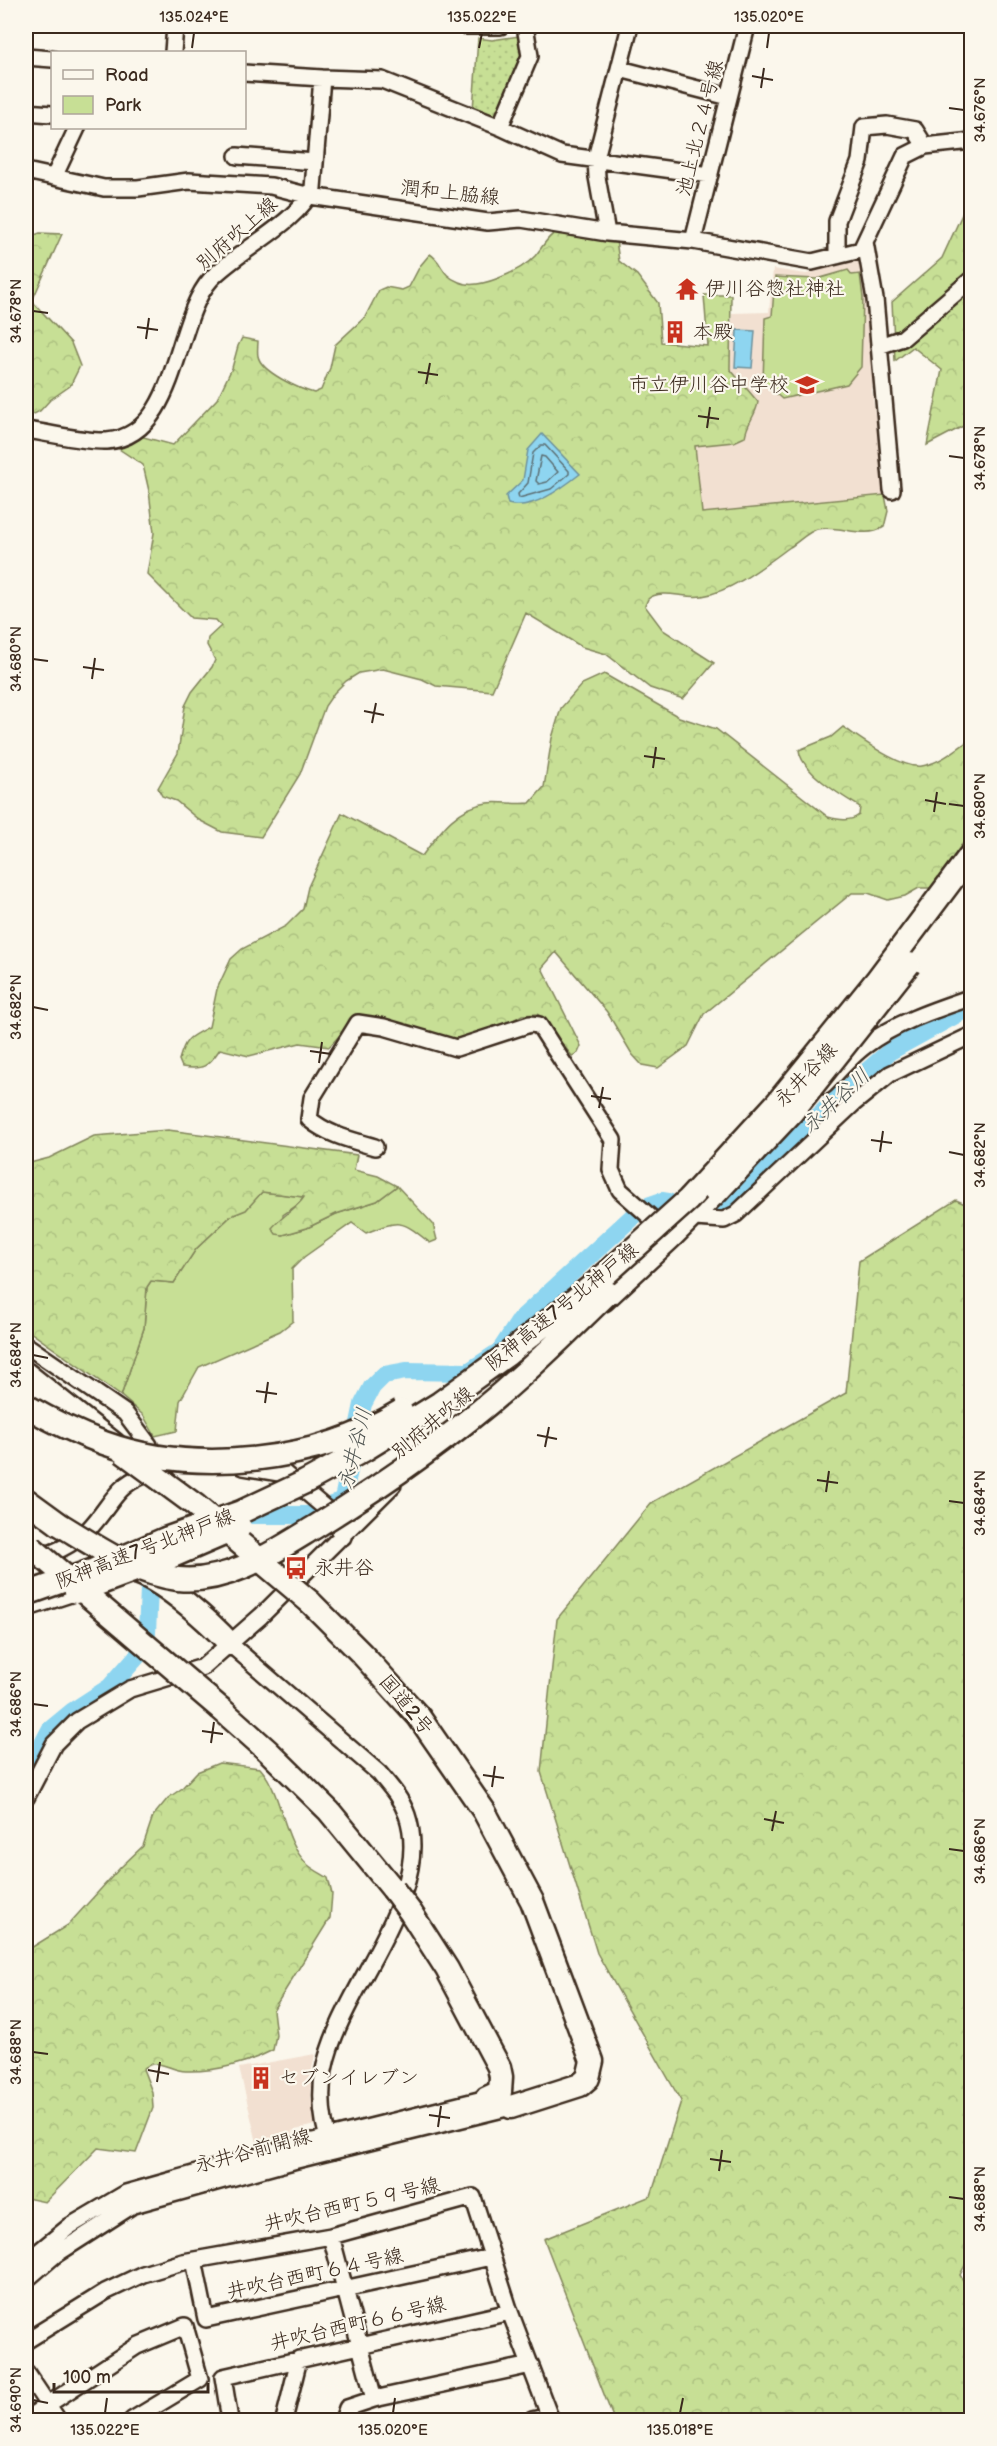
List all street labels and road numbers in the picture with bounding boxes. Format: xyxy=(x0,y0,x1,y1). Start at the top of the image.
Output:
street label: 池上北２４号線 xyxy=(671,57,729,199)
street label: 潤和上脇線 xyxy=(399,176,501,210)
street label: 別府吹上線 xyxy=(191,192,283,276)
street label: 永井谷線 xyxy=(770,1038,842,1112)
street label: 阪神高速7号北神戸線 xyxy=(481,1238,643,1376)
street label: 別府井吹線 xyxy=(387,1382,479,1464)
street label: 阪神高速7号北神戸線 xyxy=(52,1504,238,1594)
street label: 国道2号 xyxy=(374,1670,438,1740)
street label: 永井谷前開線 xyxy=(192,2124,314,2178)
street label: 井吹台西町５９号線 xyxy=(262,2173,442,2237)
street label: 井吹台西町６４号線 xyxy=(224,2244,406,2304)
street label: 井吹台西町６６号線 xyxy=(268,2292,448,2356)

